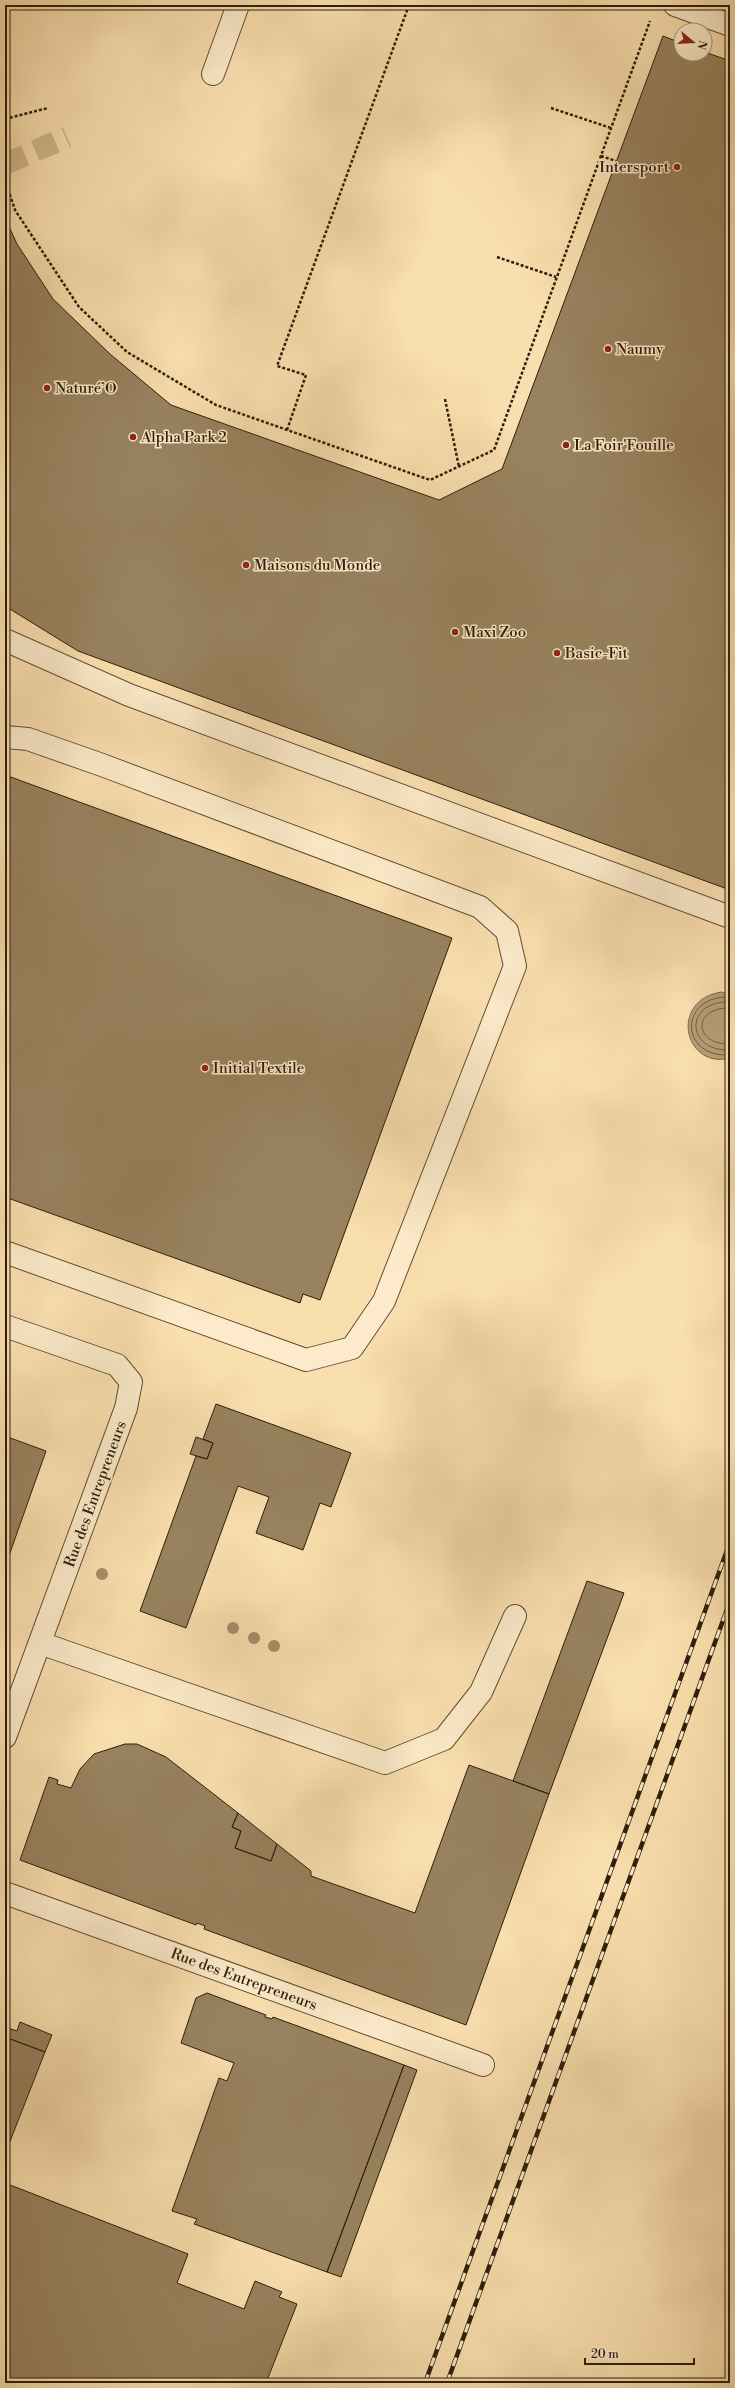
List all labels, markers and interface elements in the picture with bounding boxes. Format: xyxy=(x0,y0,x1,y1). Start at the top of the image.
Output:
north arrow xyxy=(673,22,713,62)
text: N xyxy=(693,38,710,51)
place label: Intersport xyxy=(599,158,670,177)
marker: Intersport xyxy=(672,162,682,172)
place label: Naumy xyxy=(616,340,664,359)
marker: Naumy xyxy=(603,344,613,354)
place label: Naturé’O xyxy=(55,379,117,398)
marker: Naturé’O xyxy=(42,383,52,393)
place label: Alpha Park 2 xyxy=(140,428,227,447)
marker: Alpha Park 2 xyxy=(128,432,138,442)
place label: La Foir'Fouille xyxy=(574,436,674,455)
marker: La Foir'Fouille xyxy=(561,440,571,450)
place label: Maisons du Monde xyxy=(254,556,380,575)
marker: Maisons du Monde xyxy=(241,560,251,570)
place label: Maxi Zoo xyxy=(463,623,526,642)
marker: Maxi Zoo xyxy=(450,627,460,637)
place label: Basic-Fit xyxy=(564,644,629,663)
marker: Basic-Fit xyxy=(552,648,562,658)
place label: Initial Textile xyxy=(213,1059,304,1078)
marker: Initial Textile xyxy=(200,1063,210,1073)
street label: Rue des Entrepreneurs xyxy=(60,1418,131,1570)
street label: Rue des Entrepreneurs xyxy=(168,1944,320,2015)
scale bar xyxy=(585,2340,694,2366)
text: 20 m xyxy=(591,2347,619,2362)

